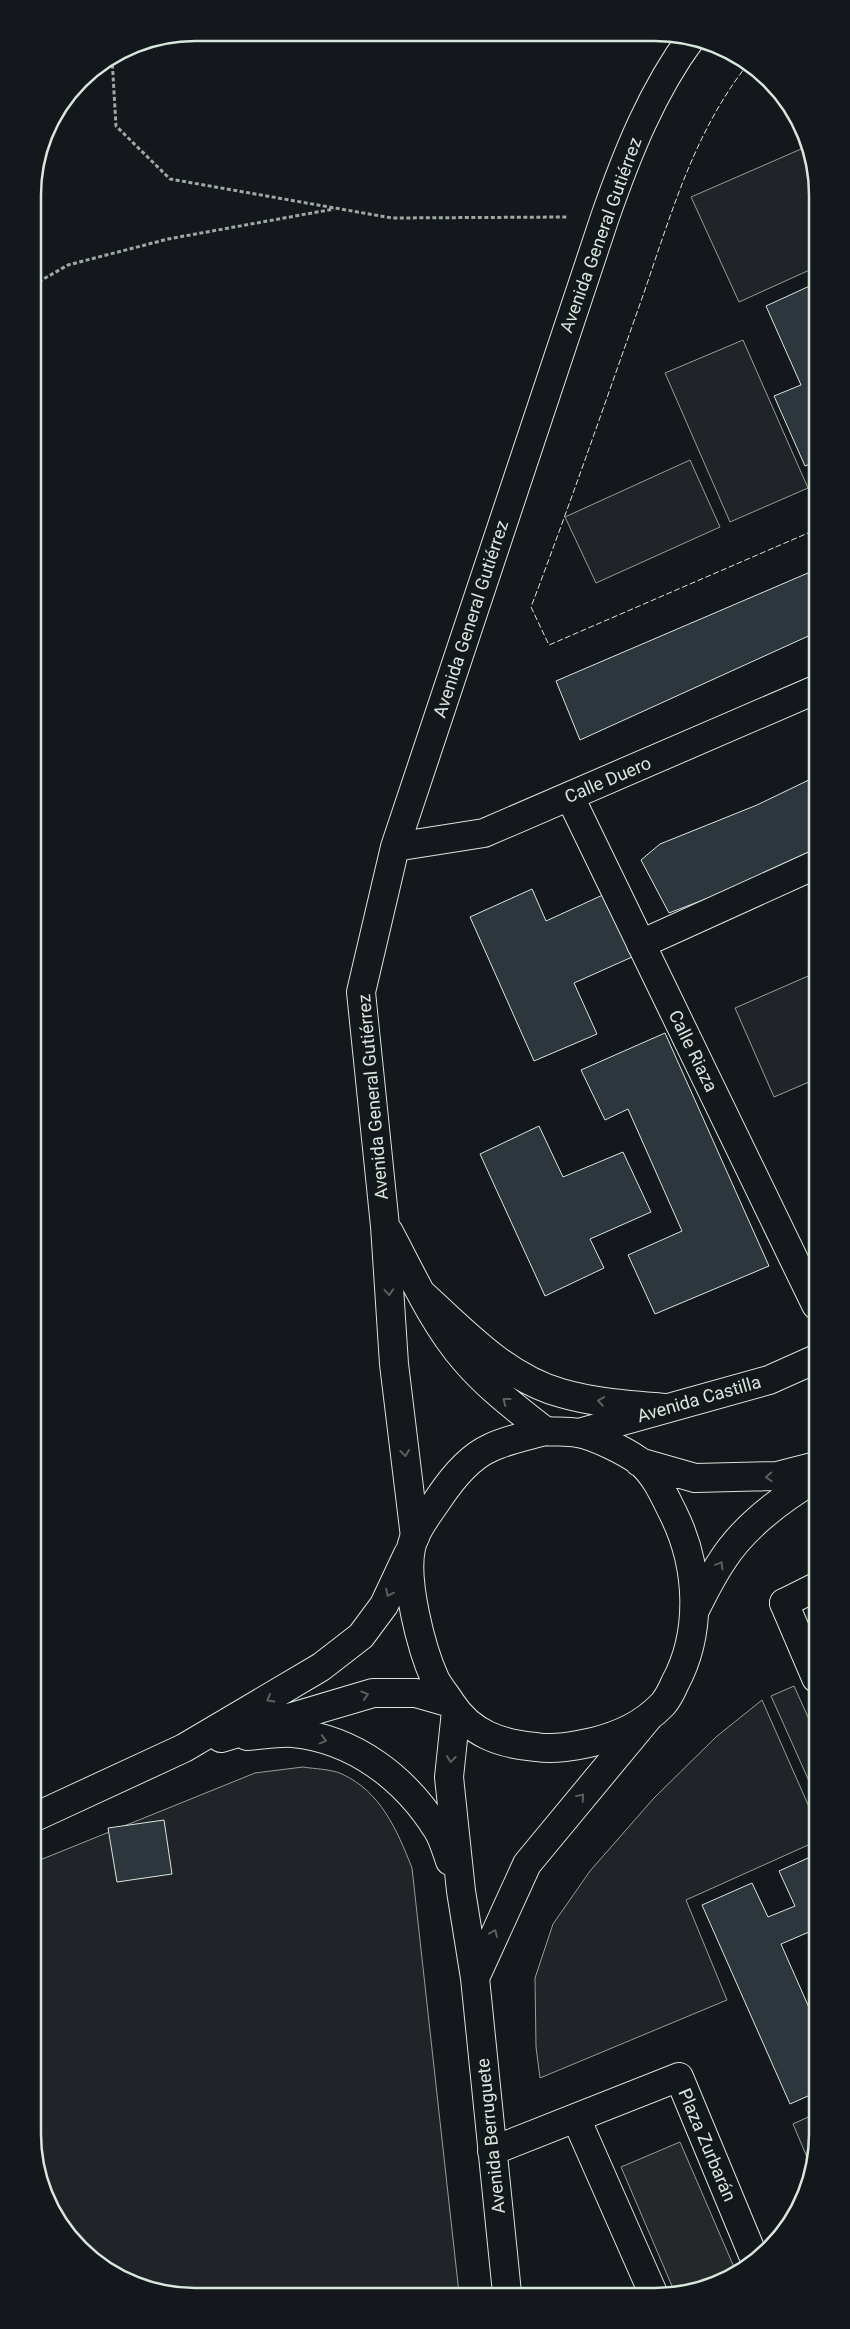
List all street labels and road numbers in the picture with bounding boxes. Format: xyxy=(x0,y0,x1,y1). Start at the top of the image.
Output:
street label: Avenida General Gutiérrez xyxy=(555,134,646,335)
street label: Avenida General Gutiérrez xyxy=(429,517,512,720)
street label: Calle Duero xyxy=(561,752,654,807)
street label: Avenida General Gutiérrez xyxy=(353,993,392,1201)
street label: Calle Riaza xyxy=(665,1007,722,1095)
street label: Avenida Castilla xyxy=(635,1371,763,1426)
street label: Avenida Berruguete xyxy=(472,2057,509,2215)
street label: Plaza Zurbarán xyxy=(674,2085,741,2204)

